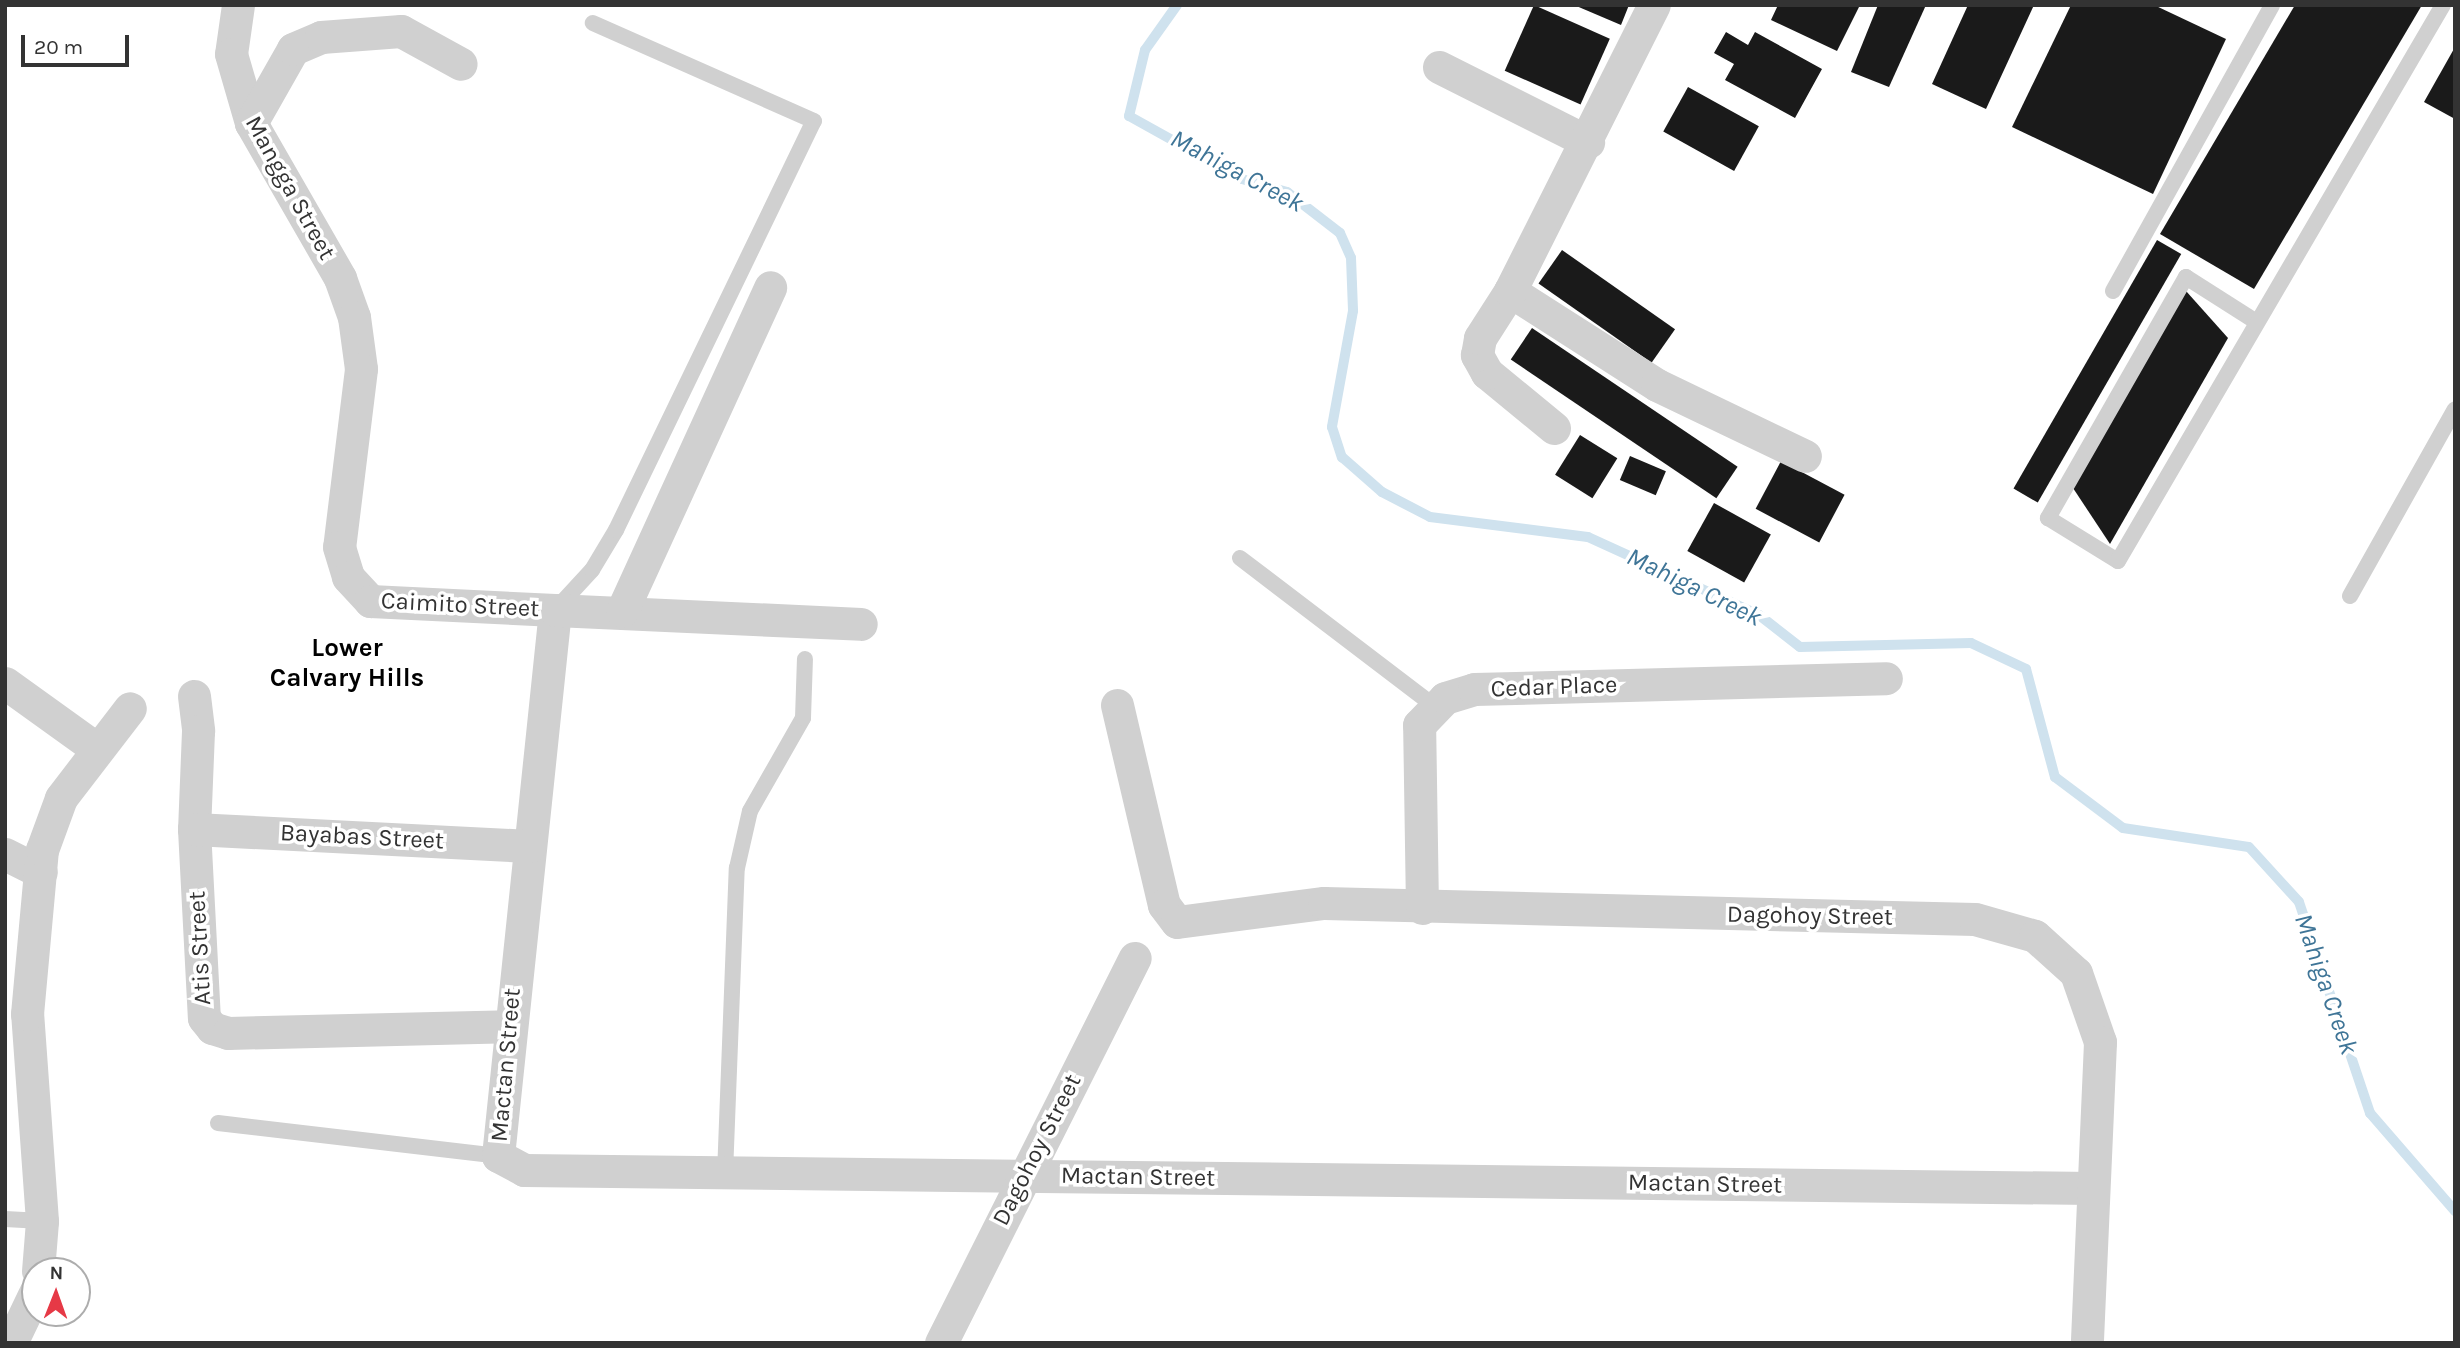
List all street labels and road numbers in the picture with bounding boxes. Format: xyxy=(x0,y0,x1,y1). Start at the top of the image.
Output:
street label: Mangga Street xyxy=(239,111,341,265)
street label: Caimito Street xyxy=(380,586,540,624)
street label: Cedar Place xyxy=(1490,670,1618,704)
street label: Bayabas Street xyxy=(279,818,445,856)
street label: Atis Street xyxy=(183,890,217,1006)
street label: Dagohoy Street xyxy=(1727,900,1893,932)
street label: Mactan Street xyxy=(485,987,527,1143)
street label: Dagohoy Street xyxy=(986,1069,1088,1231)
street label: Mactan Street xyxy=(1061,1161,1215,1193)
street label: Mactan Street xyxy=(1628,1168,1782,1200)

